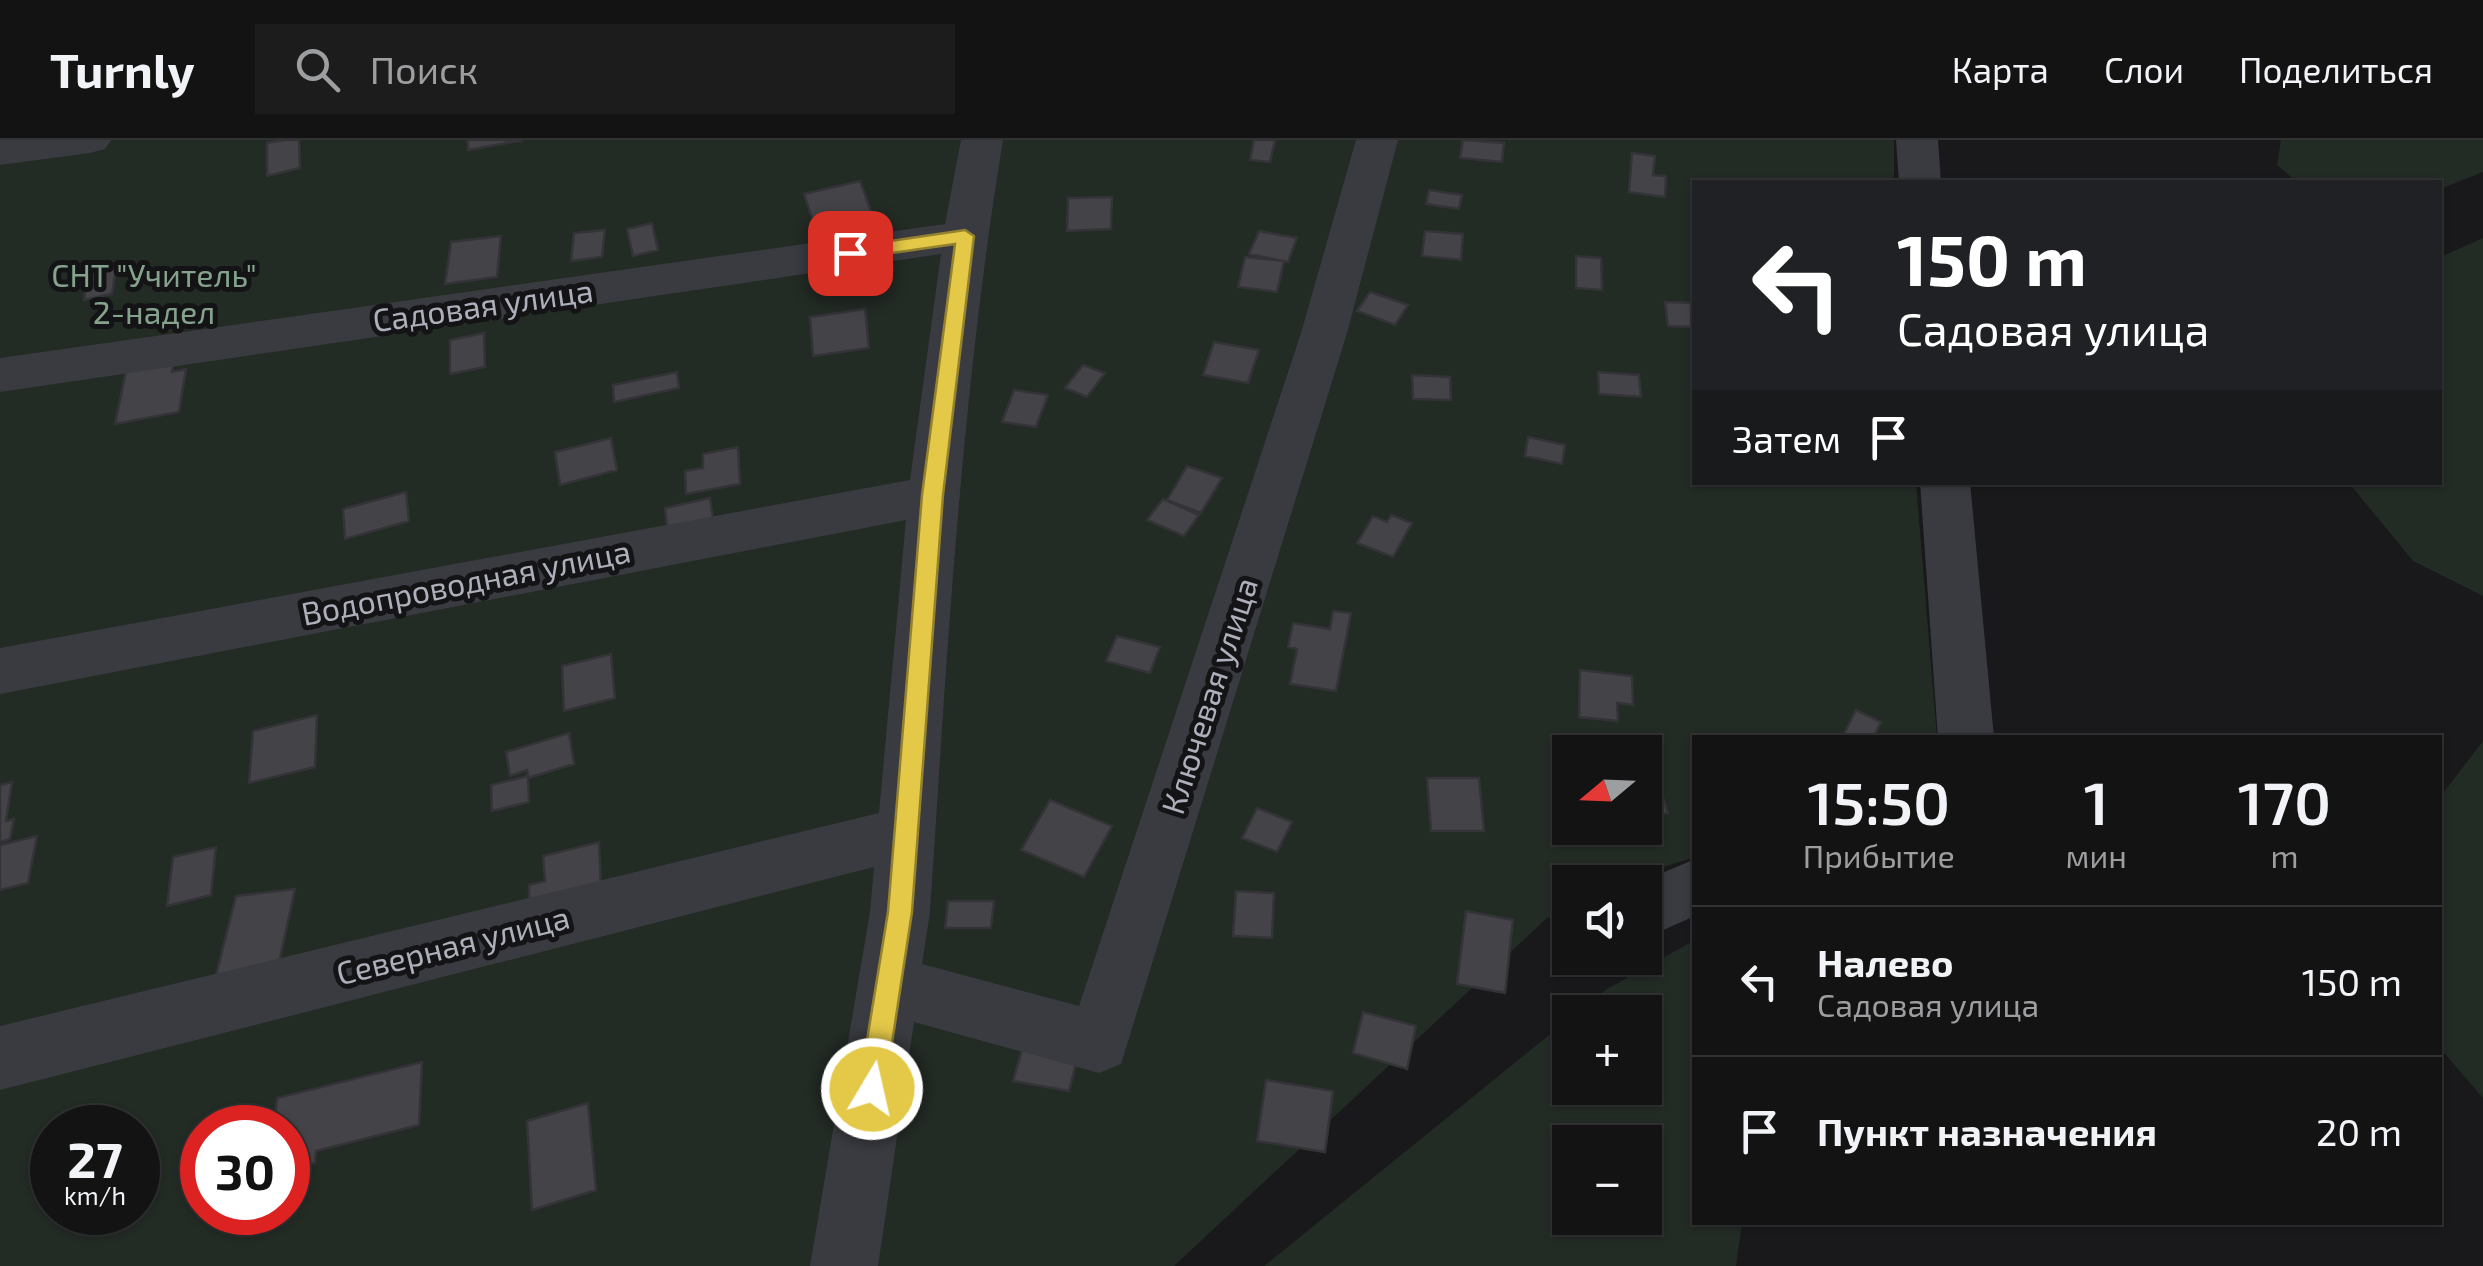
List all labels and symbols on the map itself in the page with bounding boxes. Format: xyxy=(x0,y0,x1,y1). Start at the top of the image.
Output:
pin xyxy=(808,211,893,296)
park label: СНТ "Учитель" 2-надел xyxy=(51,255,257,330)
street label: Садовая улица xyxy=(370,270,595,339)
street label: Водопроводная улица xyxy=(298,530,634,633)
street label: Ключевая улица xyxy=(1152,572,1265,819)
north arrow xyxy=(1552,735,1662,845)
street label: Северная улица xyxy=(332,897,573,992)
position arrow xyxy=(820,1037,924,1141)
speed limit sign: 30 xyxy=(180,1105,310,1235)

